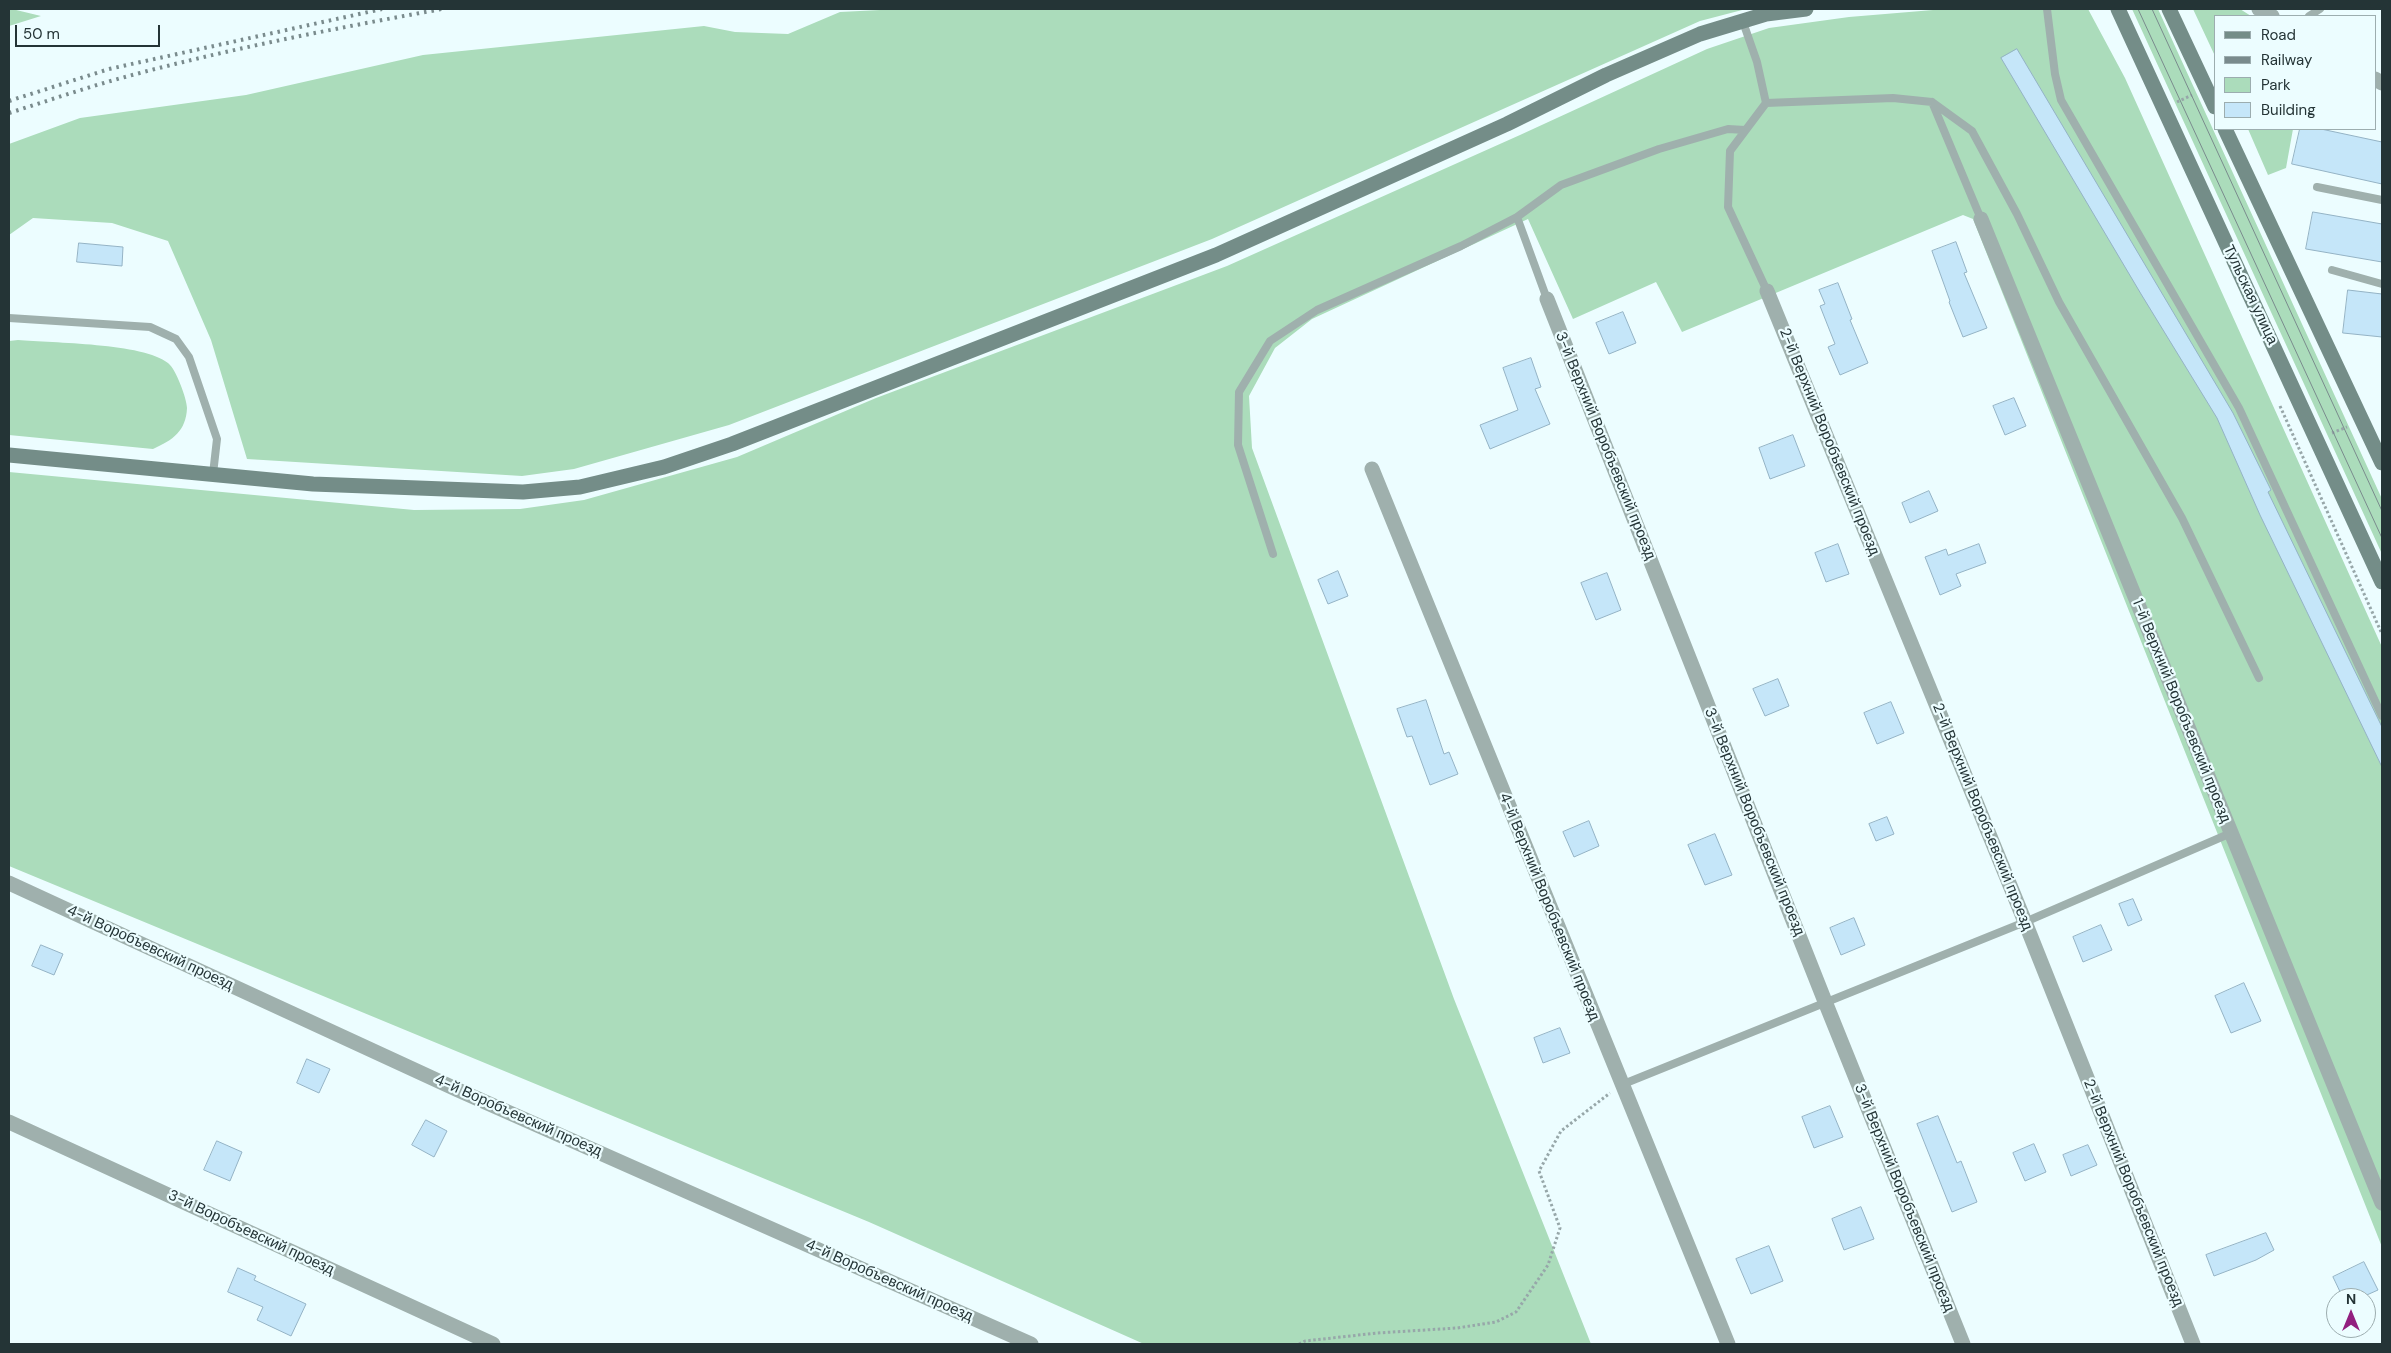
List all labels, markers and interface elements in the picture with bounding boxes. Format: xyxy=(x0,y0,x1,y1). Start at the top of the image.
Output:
scale bar xyxy=(18,15,162,47)
legend xyxy=(2214,15,2376,130)
text: 50 m xyxy=(23,24,60,44)
text: Road xyxy=(2261,25,2296,45)
text: Railway xyxy=(2261,50,2312,70)
text: Park xyxy=(2261,75,2291,95)
text: Building xyxy=(2261,100,2316,120)
street label: Тульская улица xyxy=(2219,242,2281,348)
street label: 2-й Верхний Воробъевский проезд xyxy=(1775,326,1883,558)
street label: 3-й Верхний Воробъевский проезд xyxy=(1551,330,1659,562)
street label: 1-й Верхний Воробъевский проезд xyxy=(2128,596,2234,826)
street label: 2-й Верхний Воробъевский проезд xyxy=(1928,701,2036,933)
street label: 3-й Верхний Воробъевский проезд xyxy=(1700,706,1808,938)
street label: 4-й Верхний Воробъевский проезд xyxy=(1495,790,1603,1024)
street label: 4-й Воробъевский проезд xyxy=(64,902,236,994)
street label: 4-й Воробъевский проезд xyxy=(432,1071,604,1161)
street label: 2-й Верхний Воробъевский проезд xyxy=(2079,1077,2187,1309)
street label: 3-й Верхний Воробъевский проезд xyxy=(1850,1082,1958,1314)
street label: 3-й Воробъевский проезд xyxy=(165,1187,337,1279)
street label: 4-й Воробъевский проезд xyxy=(803,1236,975,1326)
north arrow xyxy=(2326,1288,2376,1338)
text: N xyxy=(2346,1290,2356,1308)

